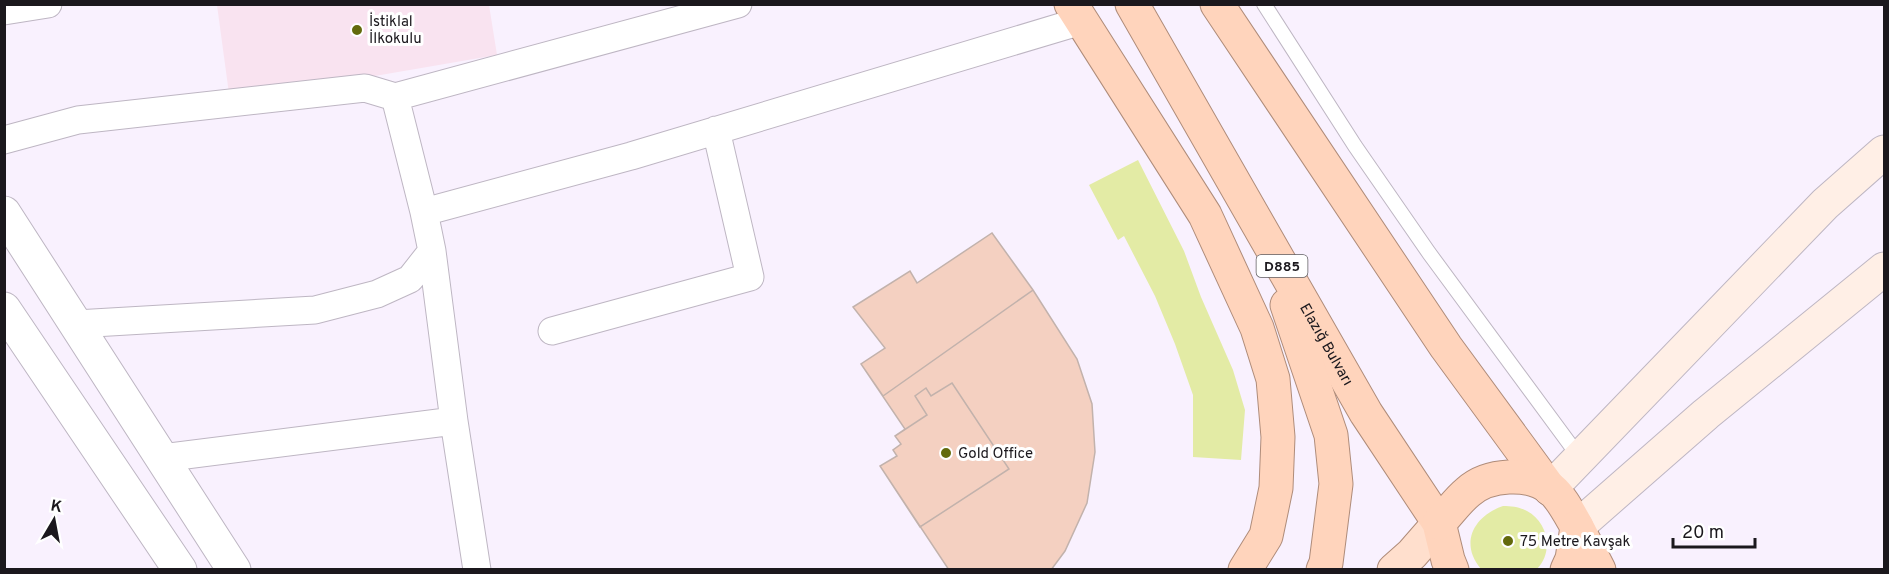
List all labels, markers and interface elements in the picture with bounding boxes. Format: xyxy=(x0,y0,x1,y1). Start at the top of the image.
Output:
place label: İstiklal İlkokulu xyxy=(369,12,422,49)
marker: İstiklal İlkokulu xyxy=(350,23,364,37)
road number: D885 xyxy=(1256,255,1308,277)
street label: Elazığ Bulvarı xyxy=(1294,301,1356,389)
place label: Gold Office xyxy=(958,445,1033,464)
marker: Gold Office xyxy=(939,446,953,460)
north arrow xyxy=(24,490,84,550)
text: K xyxy=(49,496,64,518)
scale bar xyxy=(1673,511,1756,549)
text: 20 m xyxy=(1682,522,1724,545)
place label: 75 Metre Kavşak xyxy=(1520,533,1630,552)
marker: 75 Metre Kavşak xyxy=(1501,534,1515,548)

